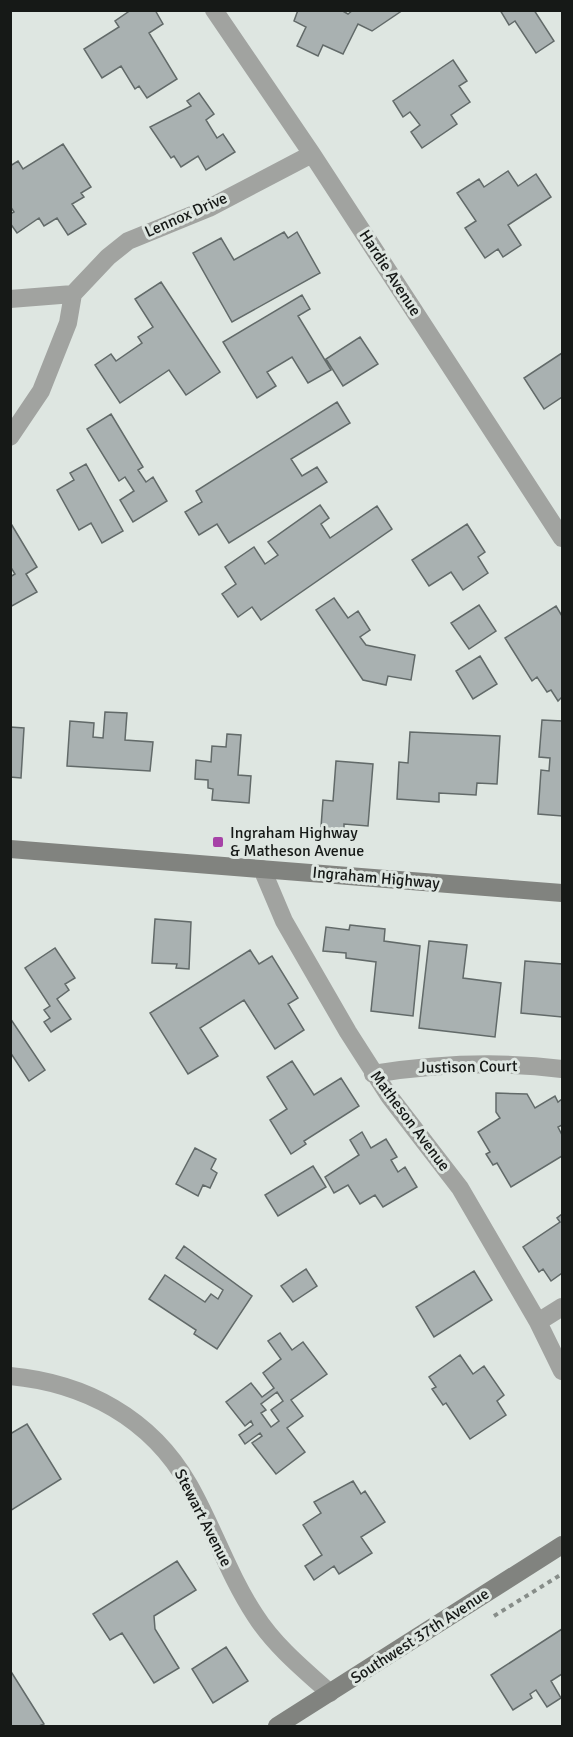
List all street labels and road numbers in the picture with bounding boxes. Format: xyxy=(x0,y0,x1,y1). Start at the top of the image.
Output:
street label: Lennox Drive xyxy=(142,188,230,242)
street label: Hardie Avenue xyxy=(355,226,425,320)
street label: Ingraham Highway xyxy=(312,862,441,894)
street label: Justison Court xyxy=(418,1056,518,1078)
street label: Matheson Avenue xyxy=(366,1067,454,1175)
street label: Stewart Avenue xyxy=(170,1466,236,1570)
street label: Southwest 37th Avenue xyxy=(347,1584,493,1688)

